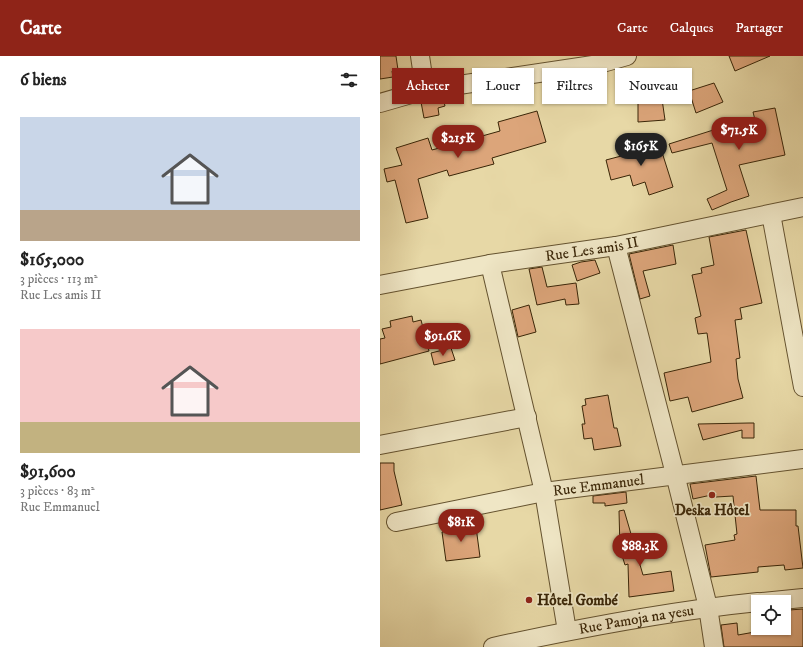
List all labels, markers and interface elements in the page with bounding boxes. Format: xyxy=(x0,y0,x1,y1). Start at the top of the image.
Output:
text: Carte xyxy=(20,17,62,40)
text: Carte xyxy=(617,19,648,37)
text: Calques xyxy=(670,19,713,37)
text: Partager xyxy=(735,19,783,37)
chip: Acheter xyxy=(392,68,464,104)
chip: Louer xyxy=(472,68,534,104)
chip: Filtres xyxy=(542,68,607,104)
chip: Nouveau xyxy=(615,68,692,104)
text: 6 biens xyxy=(20,69,66,91)
icon: filters xyxy=(338,69,360,91)
pin: $71.5K xyxy=(706,117,772,151)
text: $71.5K xyxy=(720,122,758,138)
pin: $215K xyxy=(430,125,486,159)
text: $215K xyxy=(441,130,475,146)
pin: $165K xyxy=(613,133,669,167)
text: $165K xyxy=(624,138,658,154)
icon: home xyxy=(154,143,226,215)
street label: Rue Les amis II xyxy=(544,232,640,265)
text: $165,000 xyxy=(20,249,84,271)
text: 3 pièces · 113 m² xyxy=(20,271,98,287)
text: Rue Les amis II xyxy=(20,287,101,303)
pin: $91.6K xyxy=(410,323,476,357)
text: $91.6K xyxy=(424,328,462,344)
icon: home xyxy=(154,355,226,427)
text: $91,600 xyxy=(20,461,76,483)
street label: Rue Emmanuel xyxy=(552,470,646,500)
text: 3 pièces · 83 m² xyxy=(20,483,95,499)
marker: Deska Hôtel xyxy=(707,490,717,500)
text: Rue Emmanuel xyxy=(20,499,100,515)
place label: Deska Hôtel xyxy=(675,501,750,520)
pin: $81K xyxy=(437,509,485,543)
text: $81K xyxy=(447,514,475,530)
pin: $88.3K xyxy=(607,533,673,567)
text: $88.3K xyxy=(621,538,659,554)
place label: Hôtel Gombé xyxy=(537,591,618,610)
marker: Hôtel Gombé xyxy=(524,595,534,605)
map controls xyxy=(751,595,791,635)
button: locate xyxy=(751,595,791,635)
street label: Rue Pamoja na yesu xyxy=(577,600,695,639)

